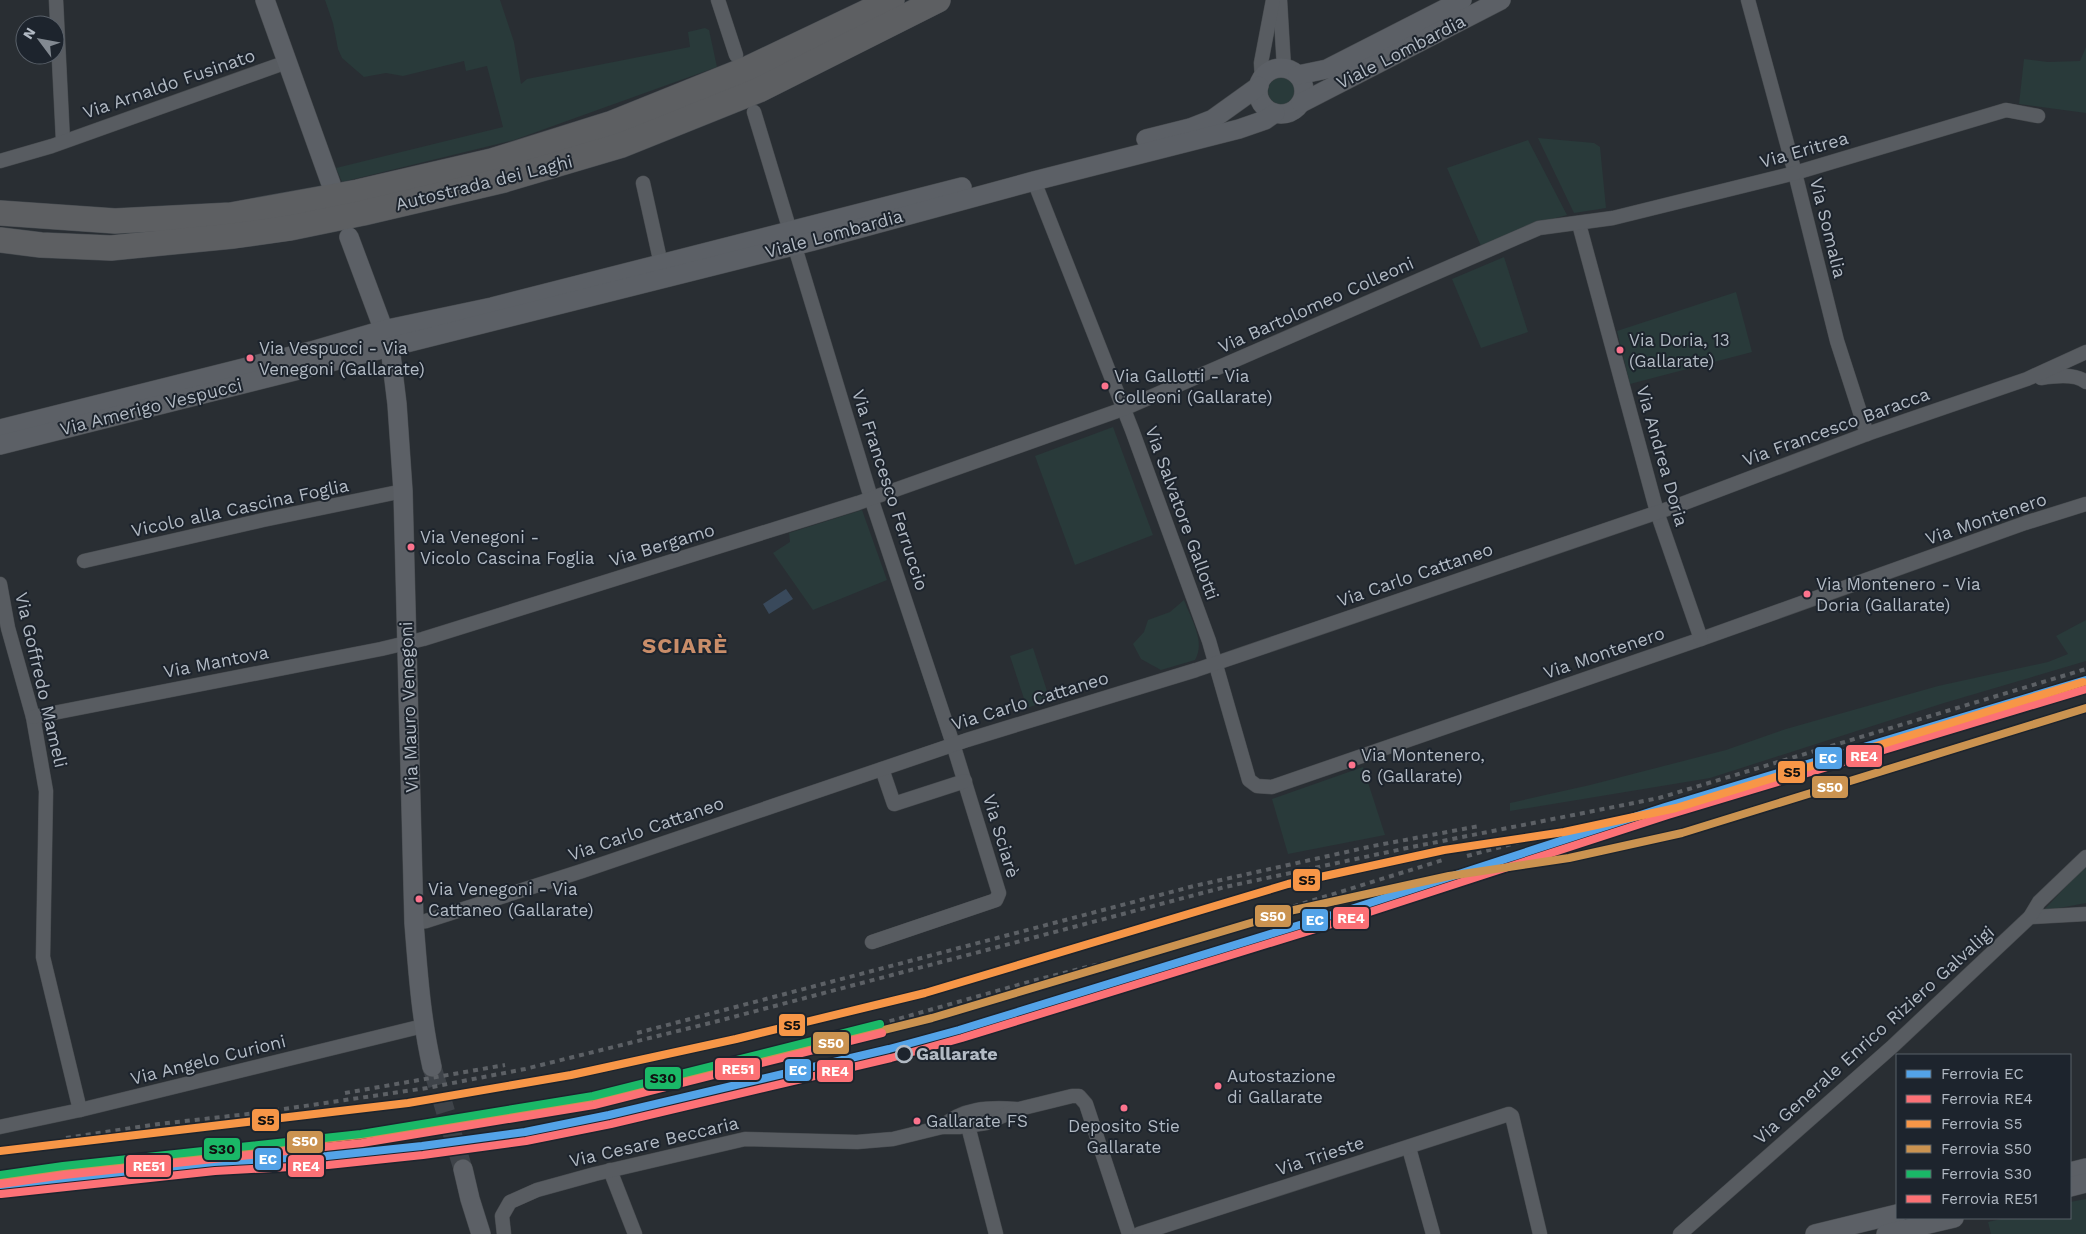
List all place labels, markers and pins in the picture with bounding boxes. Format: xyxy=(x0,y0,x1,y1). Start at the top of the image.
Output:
place label: Via Doria, 13 (Gallarate) xyxy=(1629,330,1730,371)
place label: Via Vespucci - Via Venegoni (Gallarate) xyxy=(259,338,425,379)
marker: Via Doria, 13 (Gallarate) xyxy=(1615,345,1625,355)
marker: Via Vespucci - Via Venegoni (Gallarate) xyxy=(245,353,255,363)
place label: Via Gallotti - Via Colleoni (Gallarate) xyxy=(1114,366,1272,407)
marker: Via Gallotti - Via Colleoni (Gallarate) xyxy=(1100,381,1110,391)
place label: Via Venegoni - Vicolo Cascina Foglia xyxy=(420,527,595,568)
marker: Via Venegoni - Vicolo Cascina Foglia xyxy=(406,542,416,552)
place label: Via Montenero - Via Doria (Gallarate) xyxy=(1816,574,1981,615)
marker: Via Montenero - Via Doria (Gallarate) xyxy=(1802,589,1812,599)
place label: Via Montenero, 6 (Gallarate) xyxy=(1361,745,1485,786)
marker: Via Montenero, 6 (Gallarate) xyxy=(1347,760,1357,770)
place label: Via Venegoni - Via Cattaneo (Gallarate) xyxy=(428,879,593,920)
marker: Via Venegoni - Via Cattaneo (Gallarate) xyxy=(414,894,424,904)
place label: Gallarate xyxy=(916,1043,998,1064)
marker: Gallarate xyxy=(895,1045,913,1063)
place label: Autostazione di Gallarate xyxy=(1227,1066,1336,1107)
marker: Autostazione di Gallarate xyxy=(1213,1081,1223,1091)
marker: Deposito Stie Gallarate xyxy=(1119,1103,1129,1113)
place label: Gallarate FS xyxy=(926,1111,1028,1131)
marker: Gallarate FS xyxy=(912,1116,922,1126)
place label: Deposito Stie Gallarate xyxy=(1068,1116,1180,1157)

